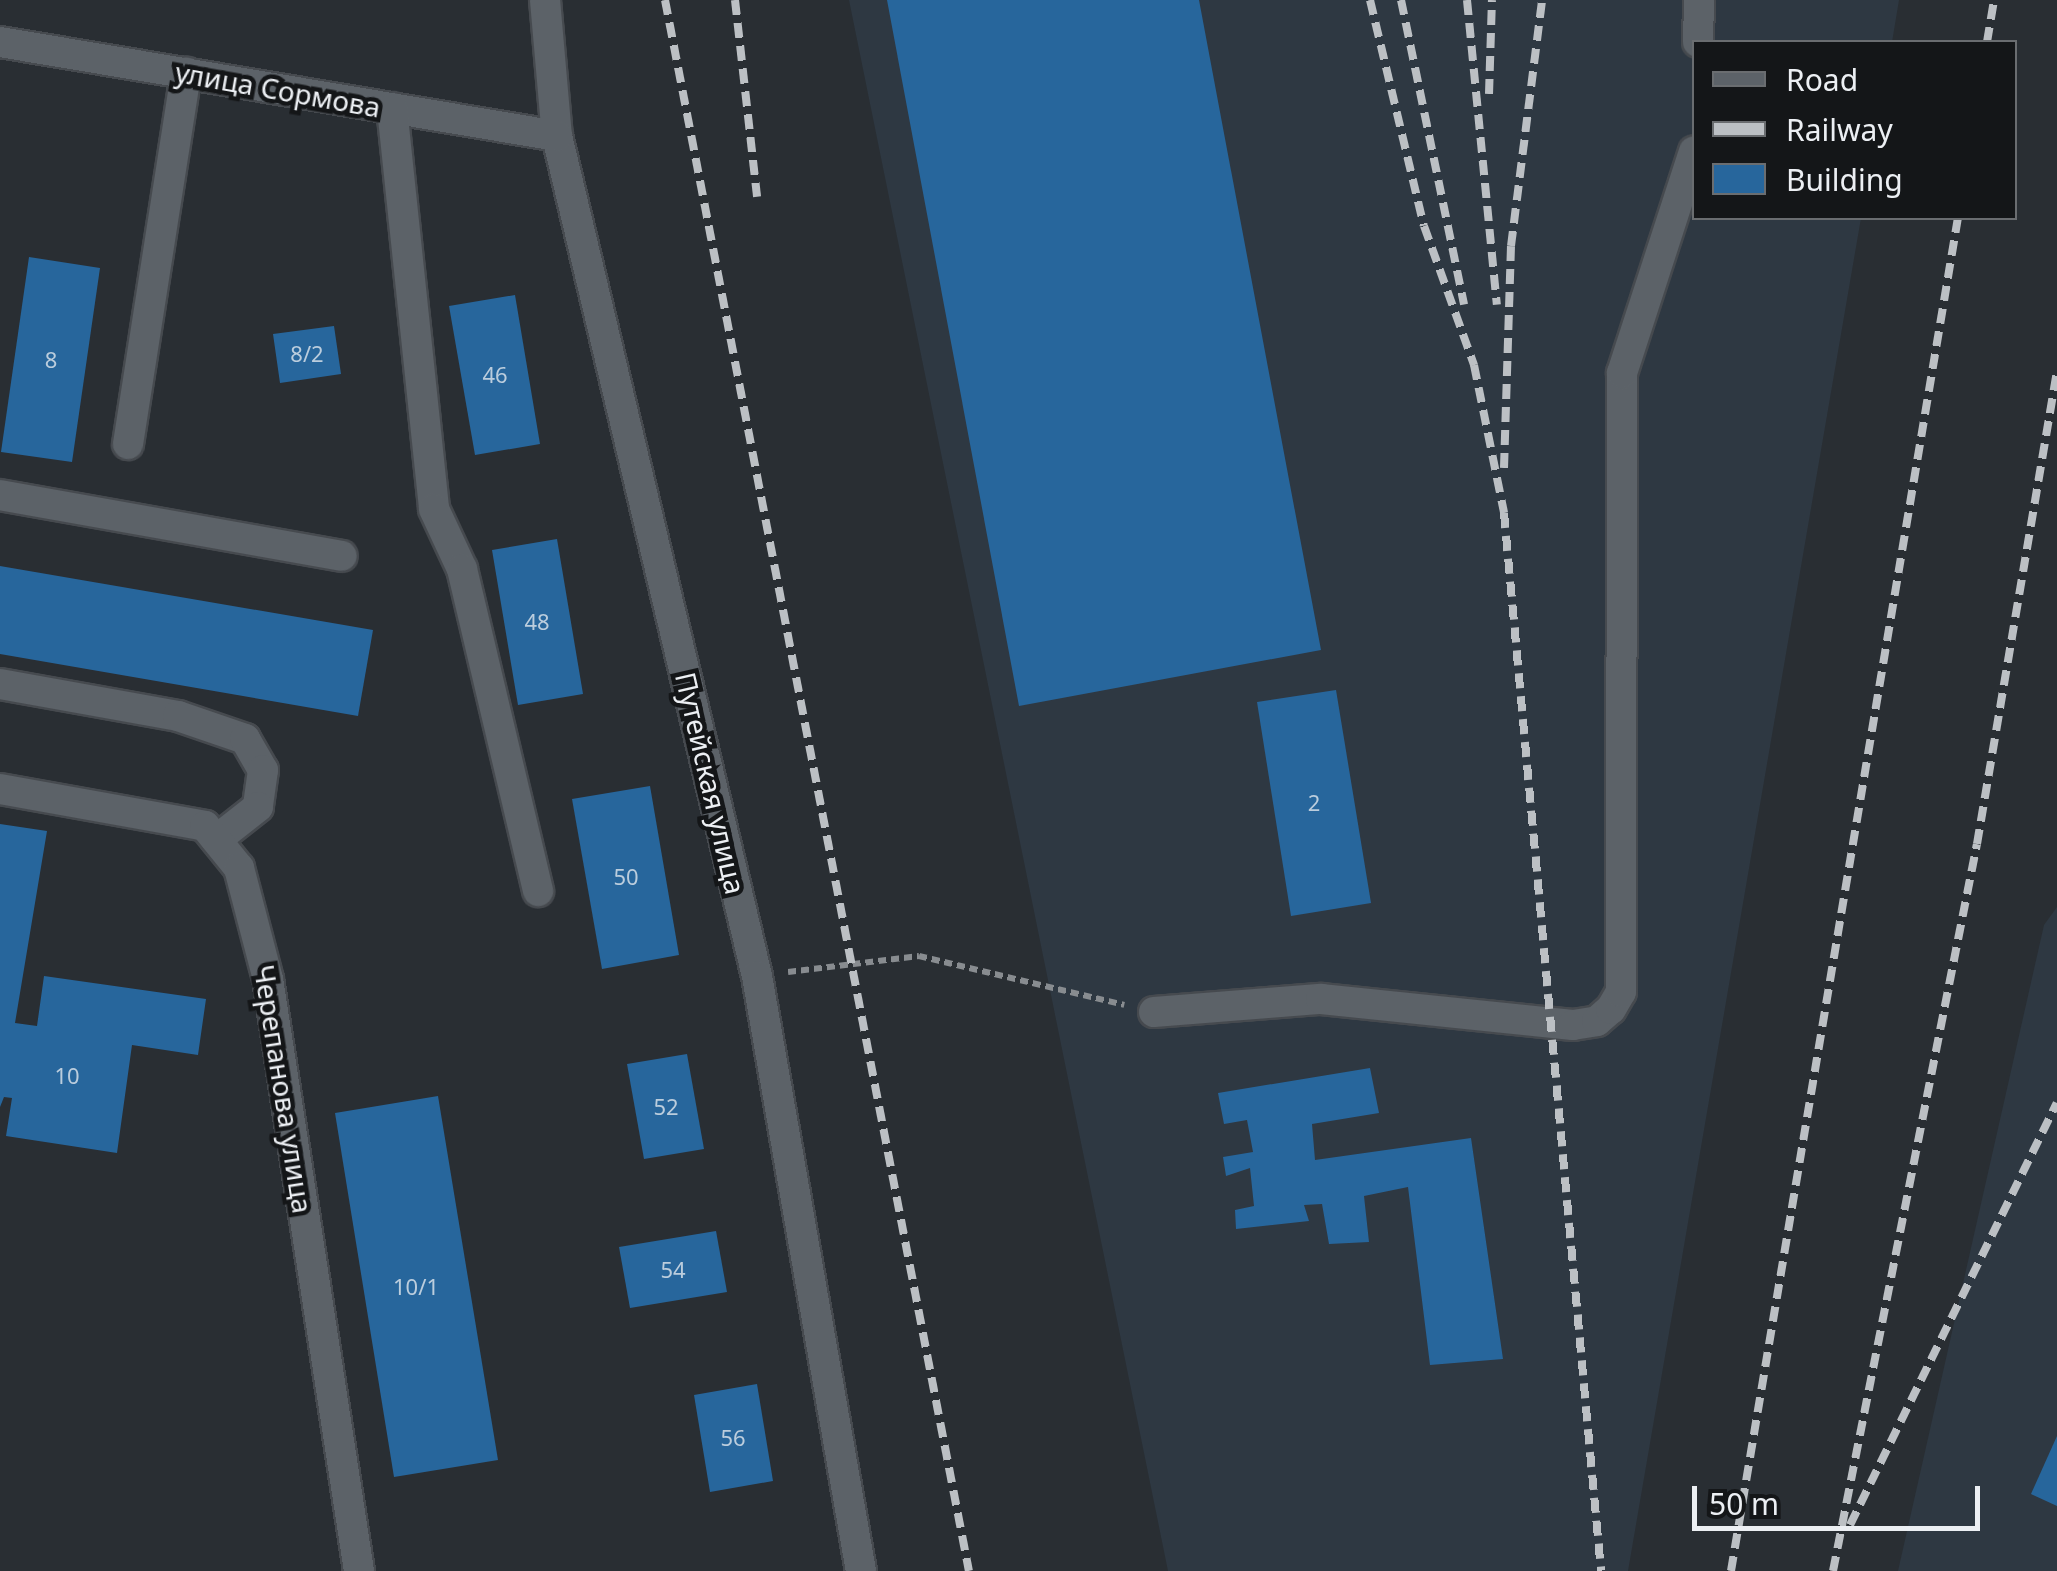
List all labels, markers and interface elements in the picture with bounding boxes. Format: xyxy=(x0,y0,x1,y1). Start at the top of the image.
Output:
legend xyxy=(1692,40,2017,220)
street label: улица Сормова xyxy=(173,54,383,124)
text: Road xyxy=(1786,59,1858,100)
text: Railway xyxy=(1786,109,1893,150)
text: Building xyxy=(1786,159,1903,200)
house number: 8/2 xyxy=(290,341,324,367)
house number: 8 xyxy=(45,347,57,373)
house number: 46 xyxy=(482,362,508,388)
house number: 48 xyxy=(524,609,550,635)
street label: Путейская улица xyxy=(669,669,753,897)
house number: 2 xyxy=(1308,790,1320,816)
house number: 50 xyxy=(613,864,639,890)
street label: Черепанова улица xyxy=(248,962,320,1216)
house number: 10 xyxy=(54,1063,80,1089)
house number: 52 xyxy=(653,1094,679,1120)
house number: 54 xyxy=(660,1257,686,1283)
house number: 10/1 xyxy=(393,1274,439,1300)
house number: 56 xyxy=(720,1425,746,1451)
scale bar xyxy=(1697,1466,1984,1528)
text: 50 m xyxy=(1709,1483,1779,1524)

